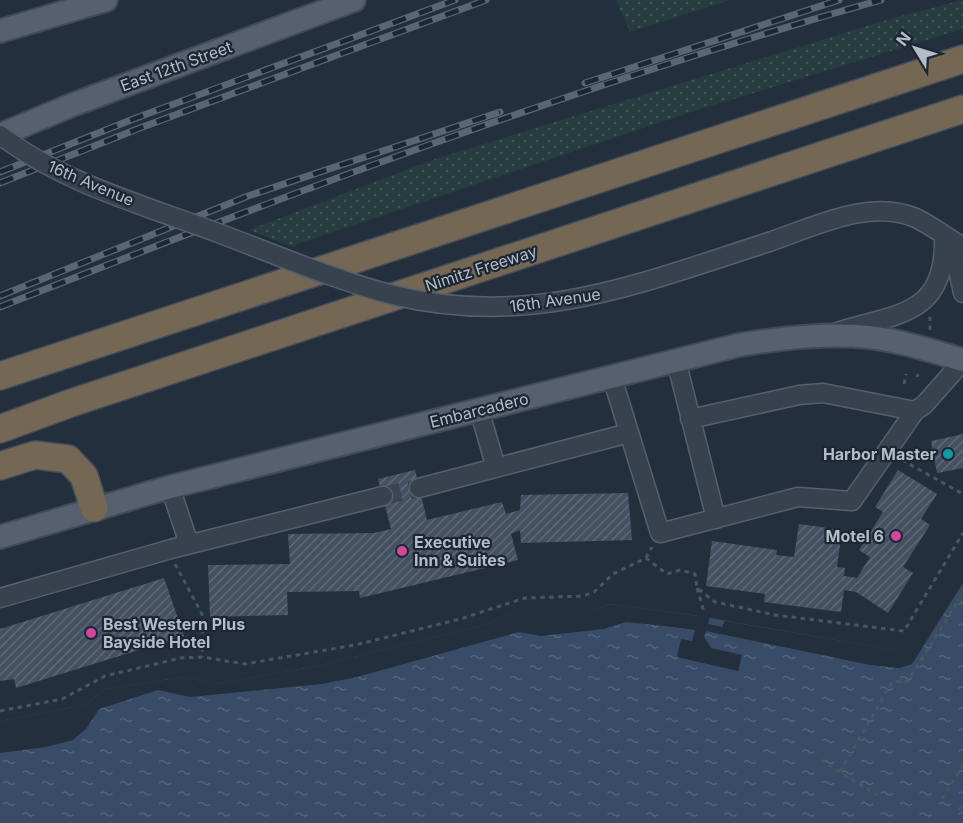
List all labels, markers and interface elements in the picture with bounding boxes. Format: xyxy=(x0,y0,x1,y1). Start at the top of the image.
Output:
north arrow xyxy=(885,18,945,78)
text: N xyxy=(892,28,915,50)
street label: East 12th Street xyxy=(117,37,235,95)
street label: 16th Avenue xyxy=(45,156,137,210)
street label: Nimitz Freeway xyxy=(423,241,539,295)
street label: 16th Avenue xyxy=(508,284,602,316)
street label: Embarcadero xyxy=(428,388,530,432)
place label: Harbor Master xyxy=(823,444,936,464)
marker: Harbor Master xyxy=(941,447,955,461)
place label: Motel 6 xyxy=(826,526,884,546)
marker: Motel 6 xyxy=(889,529,903,543)
place label: Executive Inn & Suites xyxy=(414,532,506,570)
marker: Executive Inn & Suites xyxy=(395,544,409,558)
place label: Best Western Plus Bayside Hotel xyxy=(103,614,245,652)
marker: Best Western Plus Bayside Hotel xyxy=(84,626,98,640)

